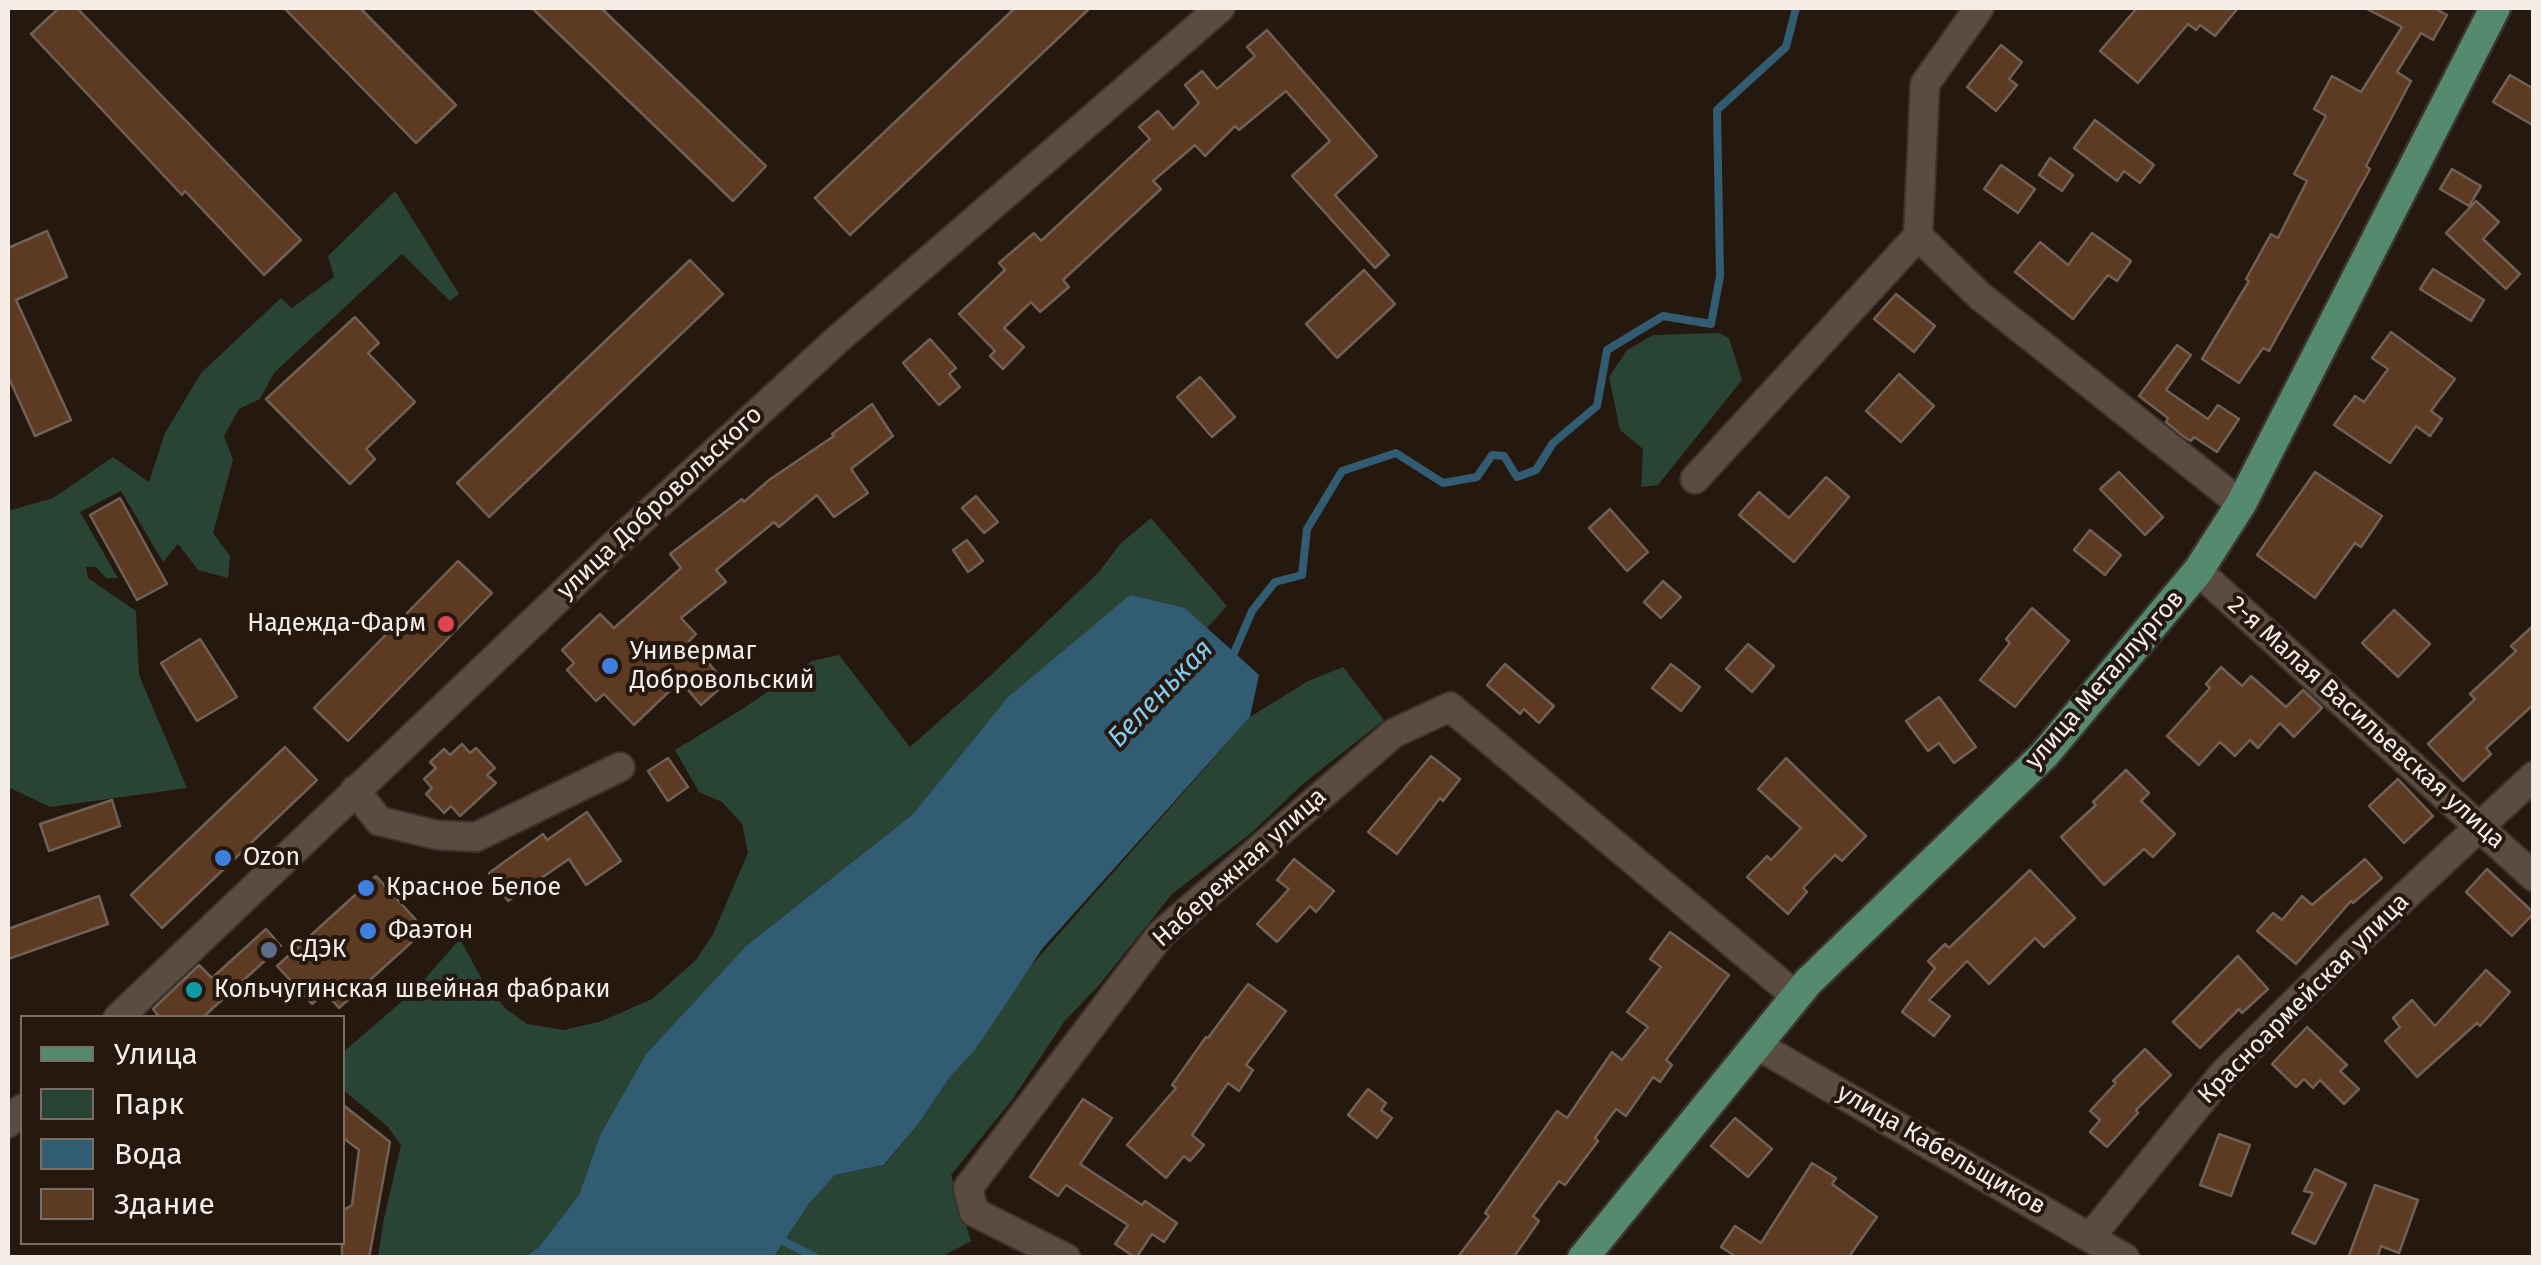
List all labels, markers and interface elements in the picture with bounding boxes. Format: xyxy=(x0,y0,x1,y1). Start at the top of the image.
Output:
street label: улица Добровольского xyxy=(551,400,769,606)
street label: улица Металлургов xyxy=(2019,584,2191,776)
street label: 2-я Малая Васильевская улица xyxy=(2221,590,2511,856)
place label: Надежда-Фарм xyxy=(247,609,426,639)
marker: Надежда-Фарм xyxy=(435,613,457,635)
water label: Беленькая xyxy=(1101,633,1221,755)
place label: Универмаг Добровольский xyxy=(630,637,814,696)
marker: Универмаг Добровольский xyxy=(599,655,621,677)
street label: Набережная улица xyxy=(1147,782,1333,954)
place label: Ozon xyxy=(243,843,300,873)
marker: Ozon xyxy=(212,847,234,869)
place label: Красное Белое xyxy=(386,873,561,903)
marker: Красное Белое xyxy=(355,877,377,899)
street label: Красноармейская улица xyxy=(2192,887,2416,1111)
place label: Фаэтон xyxy=(388,916,473,946)
marker: Фаэтон xyxy=(357,920,379,942)
place label: СДЭК xyxy=(289,935,346,965)
marker: СДЭК xyxy=(258,939,280,961)
place label: Кольчугинская швейная фабраки xyxy=(214,975,611,1005)
marker: Кольчугинская швейная фабраки xyxy=(183,979,205,1001)
legend xyxy=(20,1015,345,1245)
text: Улица xyxy=(114,1036,198,1072)
street label: улица Кабельщиков xyxy=(1831,1078,2051,1222)
text: Парк xyxy=(114,1086,184,1122)
text: Вода xyxy=(114,1136,183,1172)
text: Здание xyxy=(114,1186,215,1222)

